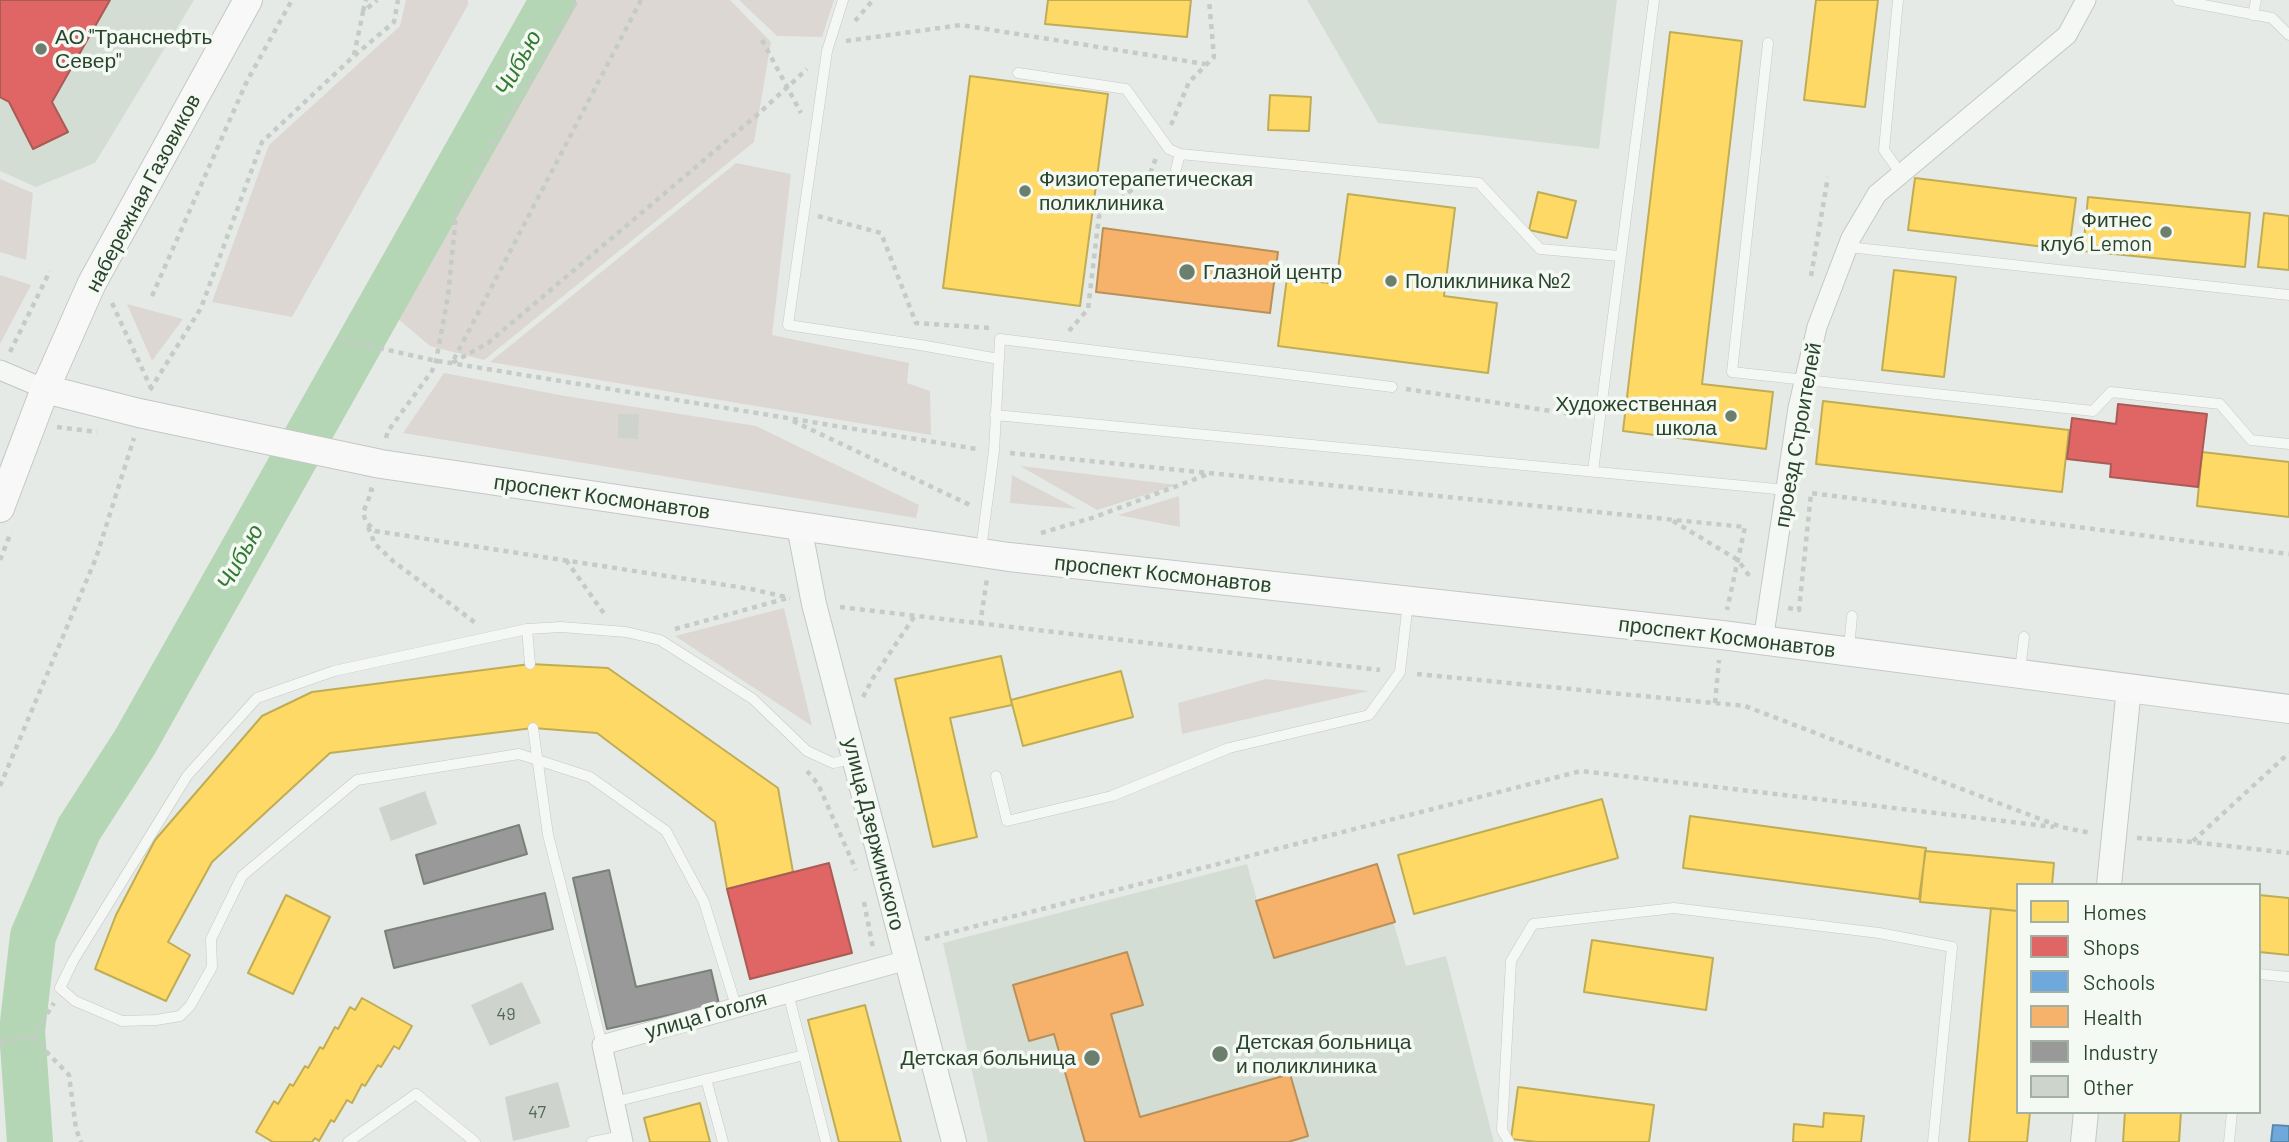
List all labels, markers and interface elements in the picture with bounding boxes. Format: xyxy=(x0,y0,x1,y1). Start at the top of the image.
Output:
place label: АО "Транснефть Север" xyxy=(55,24,212,74)
water label: Чибью xyxy=(489,25,547,101)
marker: АО "Транснефть Север" xyxy=(33,41,49,57)
street label: набережная Газовиков xyxy=(80,90,206,296)
place label: Физиотерапетическая поликлиника xyxy=(1039,166,1253,216)
marker: Физиотерапетическая поликлиника xyxy=(1017,183,1033,199)
place label: Фитнес клуб Lemon xyxy=(2040,207,2152,257)
marker: Фитнес клуб Lemon xyxy=(2158,224,2174,240)
place label: Глазной центр xyxy=(1203,259,1342,285)
marker: Глазной центр xyxy=(1177,262,1197,282)
place label: Поликлиника №2 xyxy=(1405,268,1571,294)
marker: Поликлиника №2 xyxy=(1383,273,1399,289)
street label: проезд Строителей xyxy=(1769,341,1827,529)
place label: Художественная школа xyxy=(1555,391,1717,441)
marker: Художественная школа xyxy=(1723,408,1739,424)
street label: проспект Космонавтов xyxy=(492,469,712,525)
water label: Чибью xyxy=(211,519,269,595)
street label: проспект Космонавтов xyxy=(1053,550,1273,598)
street label: проспект Космонавтов xyxy=(1617,611,1837,663)
street label: улица Дзержинского xyxy=(838,735,910,933)
legend xyxy=(2016,883,2261,1114)
text: Homes xyxy=(2083,899,2147,924)
text: Shops xyxy=(2083,934,2140,959)
text: Schools xyxy=(2083,969,2155,994)
street label: улица Гоголя xyxy=(642,986,770,1044)
house number: 49 xyxy=(496,1003,516,1025)
text: Health xyxy=(2083,1004,2142,1029)
place label: Детская больница и поликлиника xyxy=(1236,1029,1411,1079)
text: Industry xyxy=(2083,1039,2158,1064)
marker: Детская больница и поликлиника xyxy=(1210,1044,1230,1064)
place label: Детская больница xyxy=(901,1045,1076,1071)
marker: Детская больница xyxy=(1082,1048,1102,1068)
text: Other xyxy=(2083,1074,2134,1099)
house number: 47 xyxy=(528,1101,546,1123)

